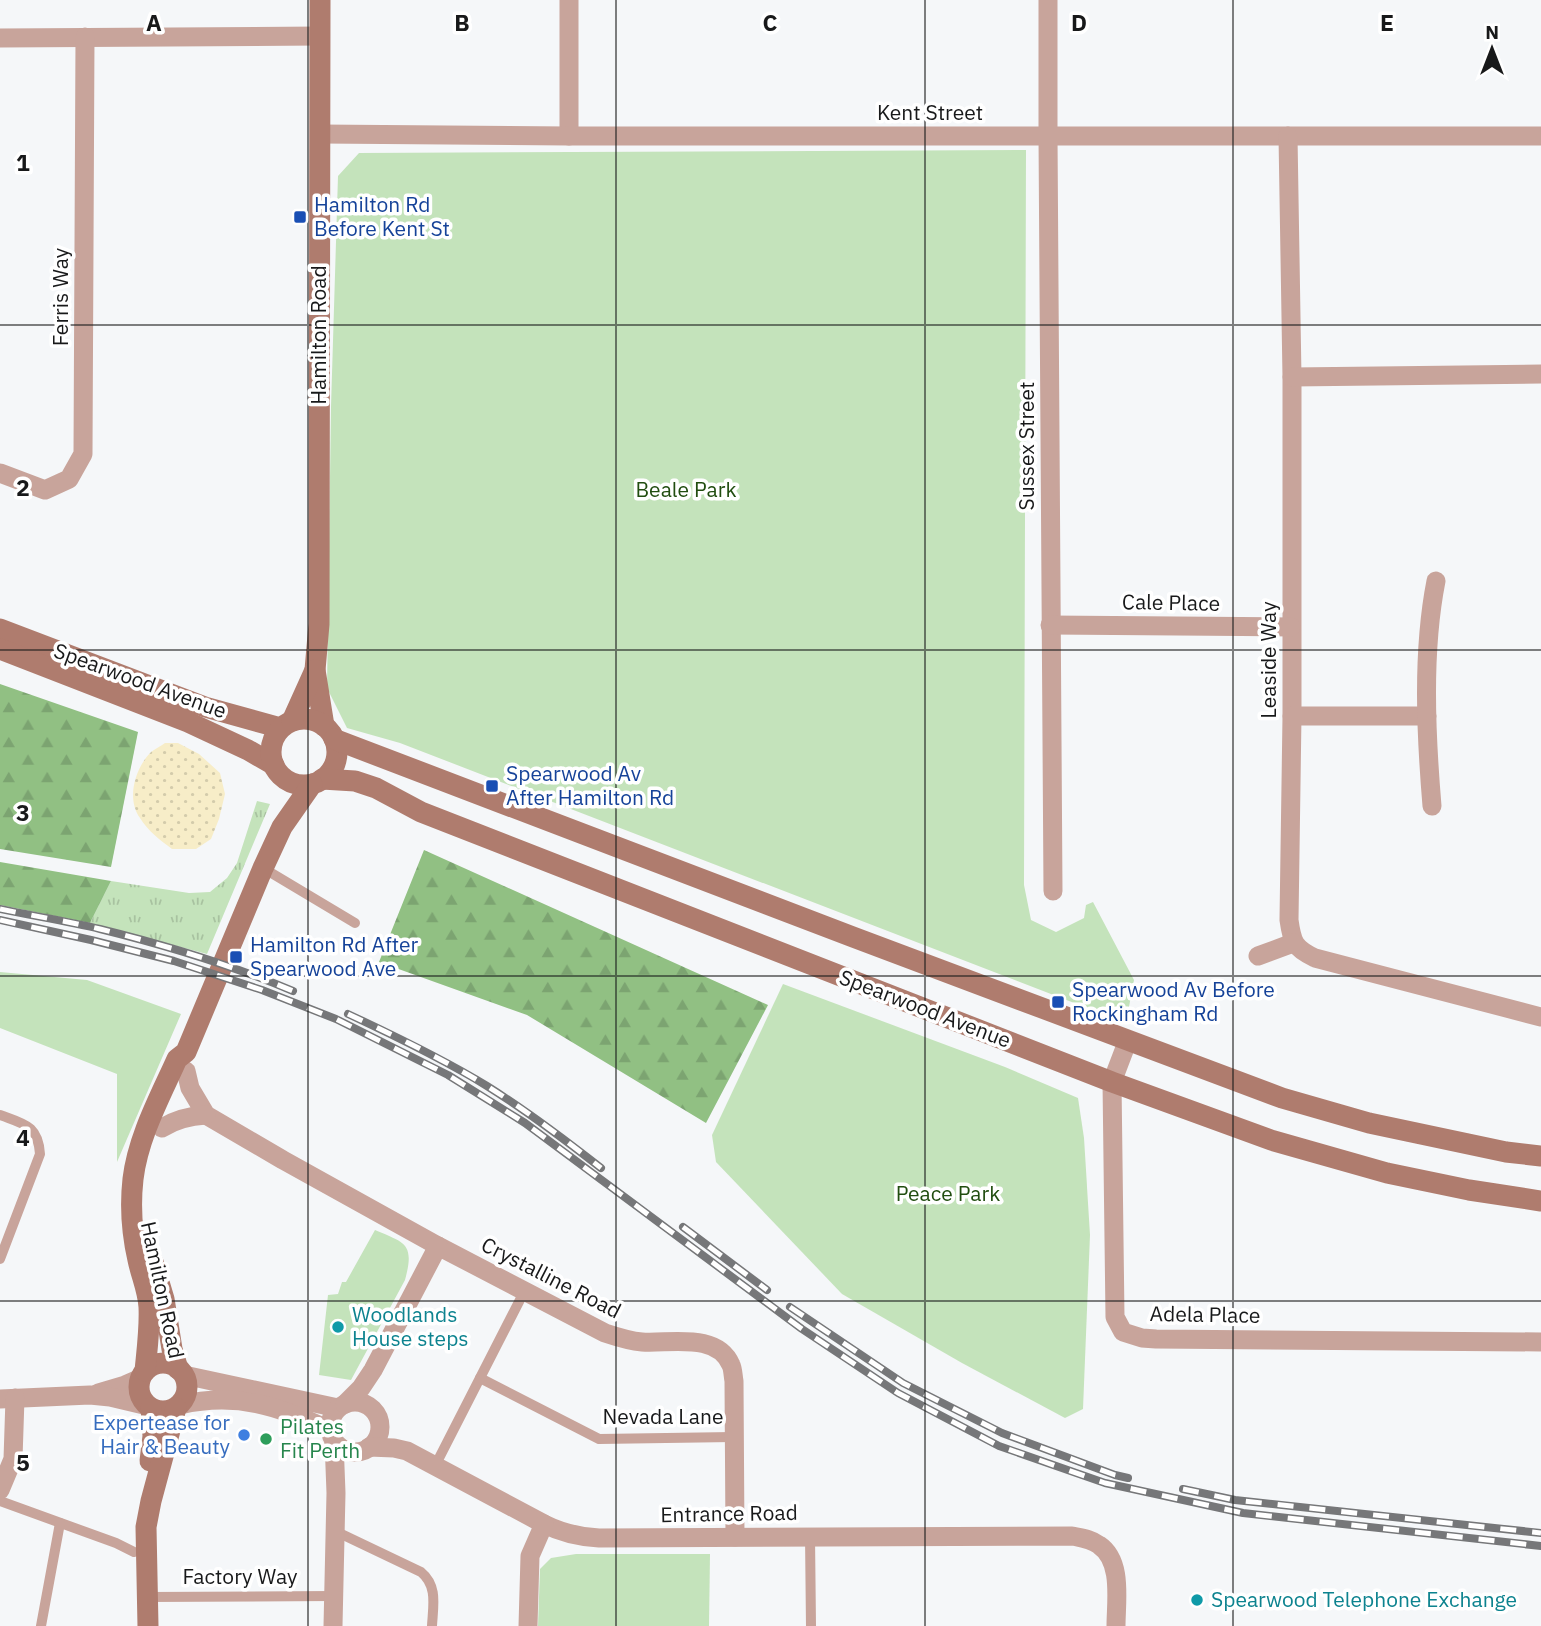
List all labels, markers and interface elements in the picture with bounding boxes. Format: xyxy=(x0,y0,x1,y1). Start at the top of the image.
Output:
text: A xyxy=(146,7,162,37)
text: B xyxy=(454,7,470,37)
text: C xyxy=(763,7,778,37)
text: D xyxy=(1071,7,1087,37)
text: E xyxy=(1380,7,1394,37)
north arrow xyxy=(1457,14,1527,84)
text: N xyxy=(1485,20,1499,44)
street label: Kent Street xyxy=(877,98,983,126)
text: 1 xyxy=(16,147,30,177)
place label: Hamilton Rd Before Kent St xyxy=(314,190,450,242)
marker: Hamilton Rd Before Kent St xyxy=(292,209,308,225)
street label: Ferris Way xyxy=(46,247,74,346)
street label: Hamilton Road xyxy=(304,265,332,405)
street label: Sussex Street xyxy=(1012,382,1040,510)
text: 2 xyxy=(16,472,30,502)
park label: Beale Park xyxy=(635,475,737,503)
street label: Cale Place xyxy=(1122,587,1220,617)
street label: Leaside Way xyxy=(1254,601,1282,719)
street label: Spearwood Avenue xyxy=(50,636,231,724)
place label: Spearwood Av After Hamilton Rd xyxy=(506,759,674,811)
marker: Spearwood Av After Hamilton Rd xyxy=(484,778,500,794)
text: 3 xyxy=(16,797,30,827)
place label: Hamilton Rd After Spearwood Ave xyxy=(250,930,419,982)
marker: Hamilton Rd After Spearwood Ave xyxy=(228,949,244,965)
street label: Spearwood Avenue xyxy=(836,962,1015,1054)
place label: Spearwood Av Before Rockingham Rd xyxy=(1072,975,1275,1027)
marker: Spearwood Av Before Rockingham Rd xyxy=(1050,994,1066,1010)
text: 4 xyxy=(16,1122,30,1152)
park label: Peace Park xyxy=(896,1179,1000,1207)
street label: Hamilton Road xyxy=(135,1219,191,1361)
street label: Crystalline Road xyxy=(477,1230,626,1324)
street label: Adela Place xyxy=(1149,1299,1261,1329)
place label: Woodlands House steps xyxy=(352,1300,469,1352)
marker: Woodlands House steps xyxy=(330,1319,346,1335)
street label: Nevada Lane xyxy=(602,1402,724,1430)
place label: Expertease for Hair & Beauty xyxy=(93,1408,231,1460)
place label: Pilates Fit Perth xyxy=(280,1412,360,1464)
marker: Expertease for Hair & Beauty xyxy=(236,1427,252,1443)
marker: Pilates Fit Perth xyxy=(258,1431,274,1447)
text: 5 xyxy=(16,1447,30,1477)
street label: Entrance Road xyxy=(660,1498,798,1528)
street label: Factory Way xyxy=(182,1562,298,1590)
place label: Spearwood Telephone Exchange xyxy=(1211,1585,1517,1613)
marker: Spearwood Telephone Exchange xyxy=(1189,1592,1205,1608)

